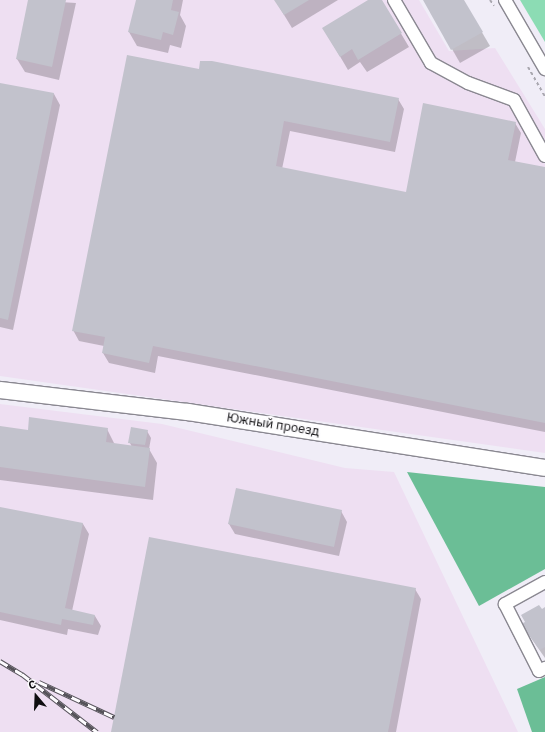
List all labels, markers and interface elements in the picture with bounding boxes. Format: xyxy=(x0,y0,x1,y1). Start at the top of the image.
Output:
street label: Южный проезд xyxy=(225,410,321,440)
north arrow xyxy=(16,676,56,716)
text: С xyxy=(26,677,38,692)

